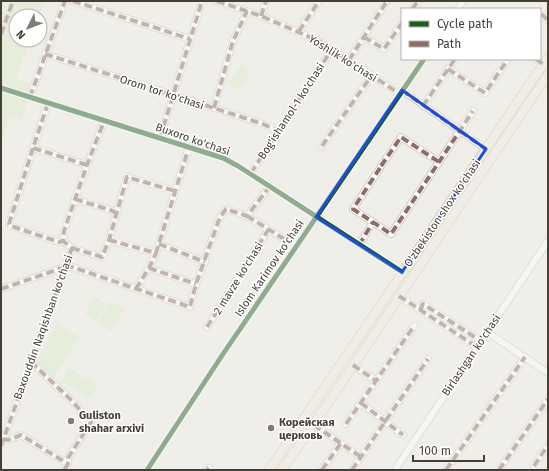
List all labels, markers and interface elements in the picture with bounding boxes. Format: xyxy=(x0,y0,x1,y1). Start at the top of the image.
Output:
north arrow xyxy=(8,8,48,48)
legend xyxy=(401,8,541,60)
text: Cycle path xyxy=(437,17,493,31)
text: N xyxy=(14,27,28,42)
street label: Yoshlik ko'chasi xyxy=(306,32,379,85)
text: Path xyxy=(437,37,461,51)
street label: Bog'ishamol-1 ko'chasi xyxy=(255,61,327,162)
street label: Orom tor ko'chasi xyxy=(118,73,206,112)
street label: Buxoro ko'chasi xyxy=(154,121,232,158)
street label: O'zbekiston shox ko'chasi xyxy=(402,157,483,269)
street label: Islom Karimov ko'chasi xyxy=(232,217,307,319)
street label: 2 mavze ko'chasi xyxy=(211,240,266,317)
street label: Baxouddin Naqishban ko'chasi xyxy=(11,253,76,401)
street label: Birlashgan ko'chasi xyxy=(439,312,504,398)
place label: Guliston shahar arxivi xyxy=(79,409,144,435)
marker: Guliston shahar arxivi xyxy=(66,416,76,426)
place label: Корейская церковь xyxy=(279,416,335,442)
marker: Корейская церковь xyxy=(266,423,276,433)
scale bar xyxy=(413,437,484,463)
text: 100 m xyxy=(419,444,451,458)

